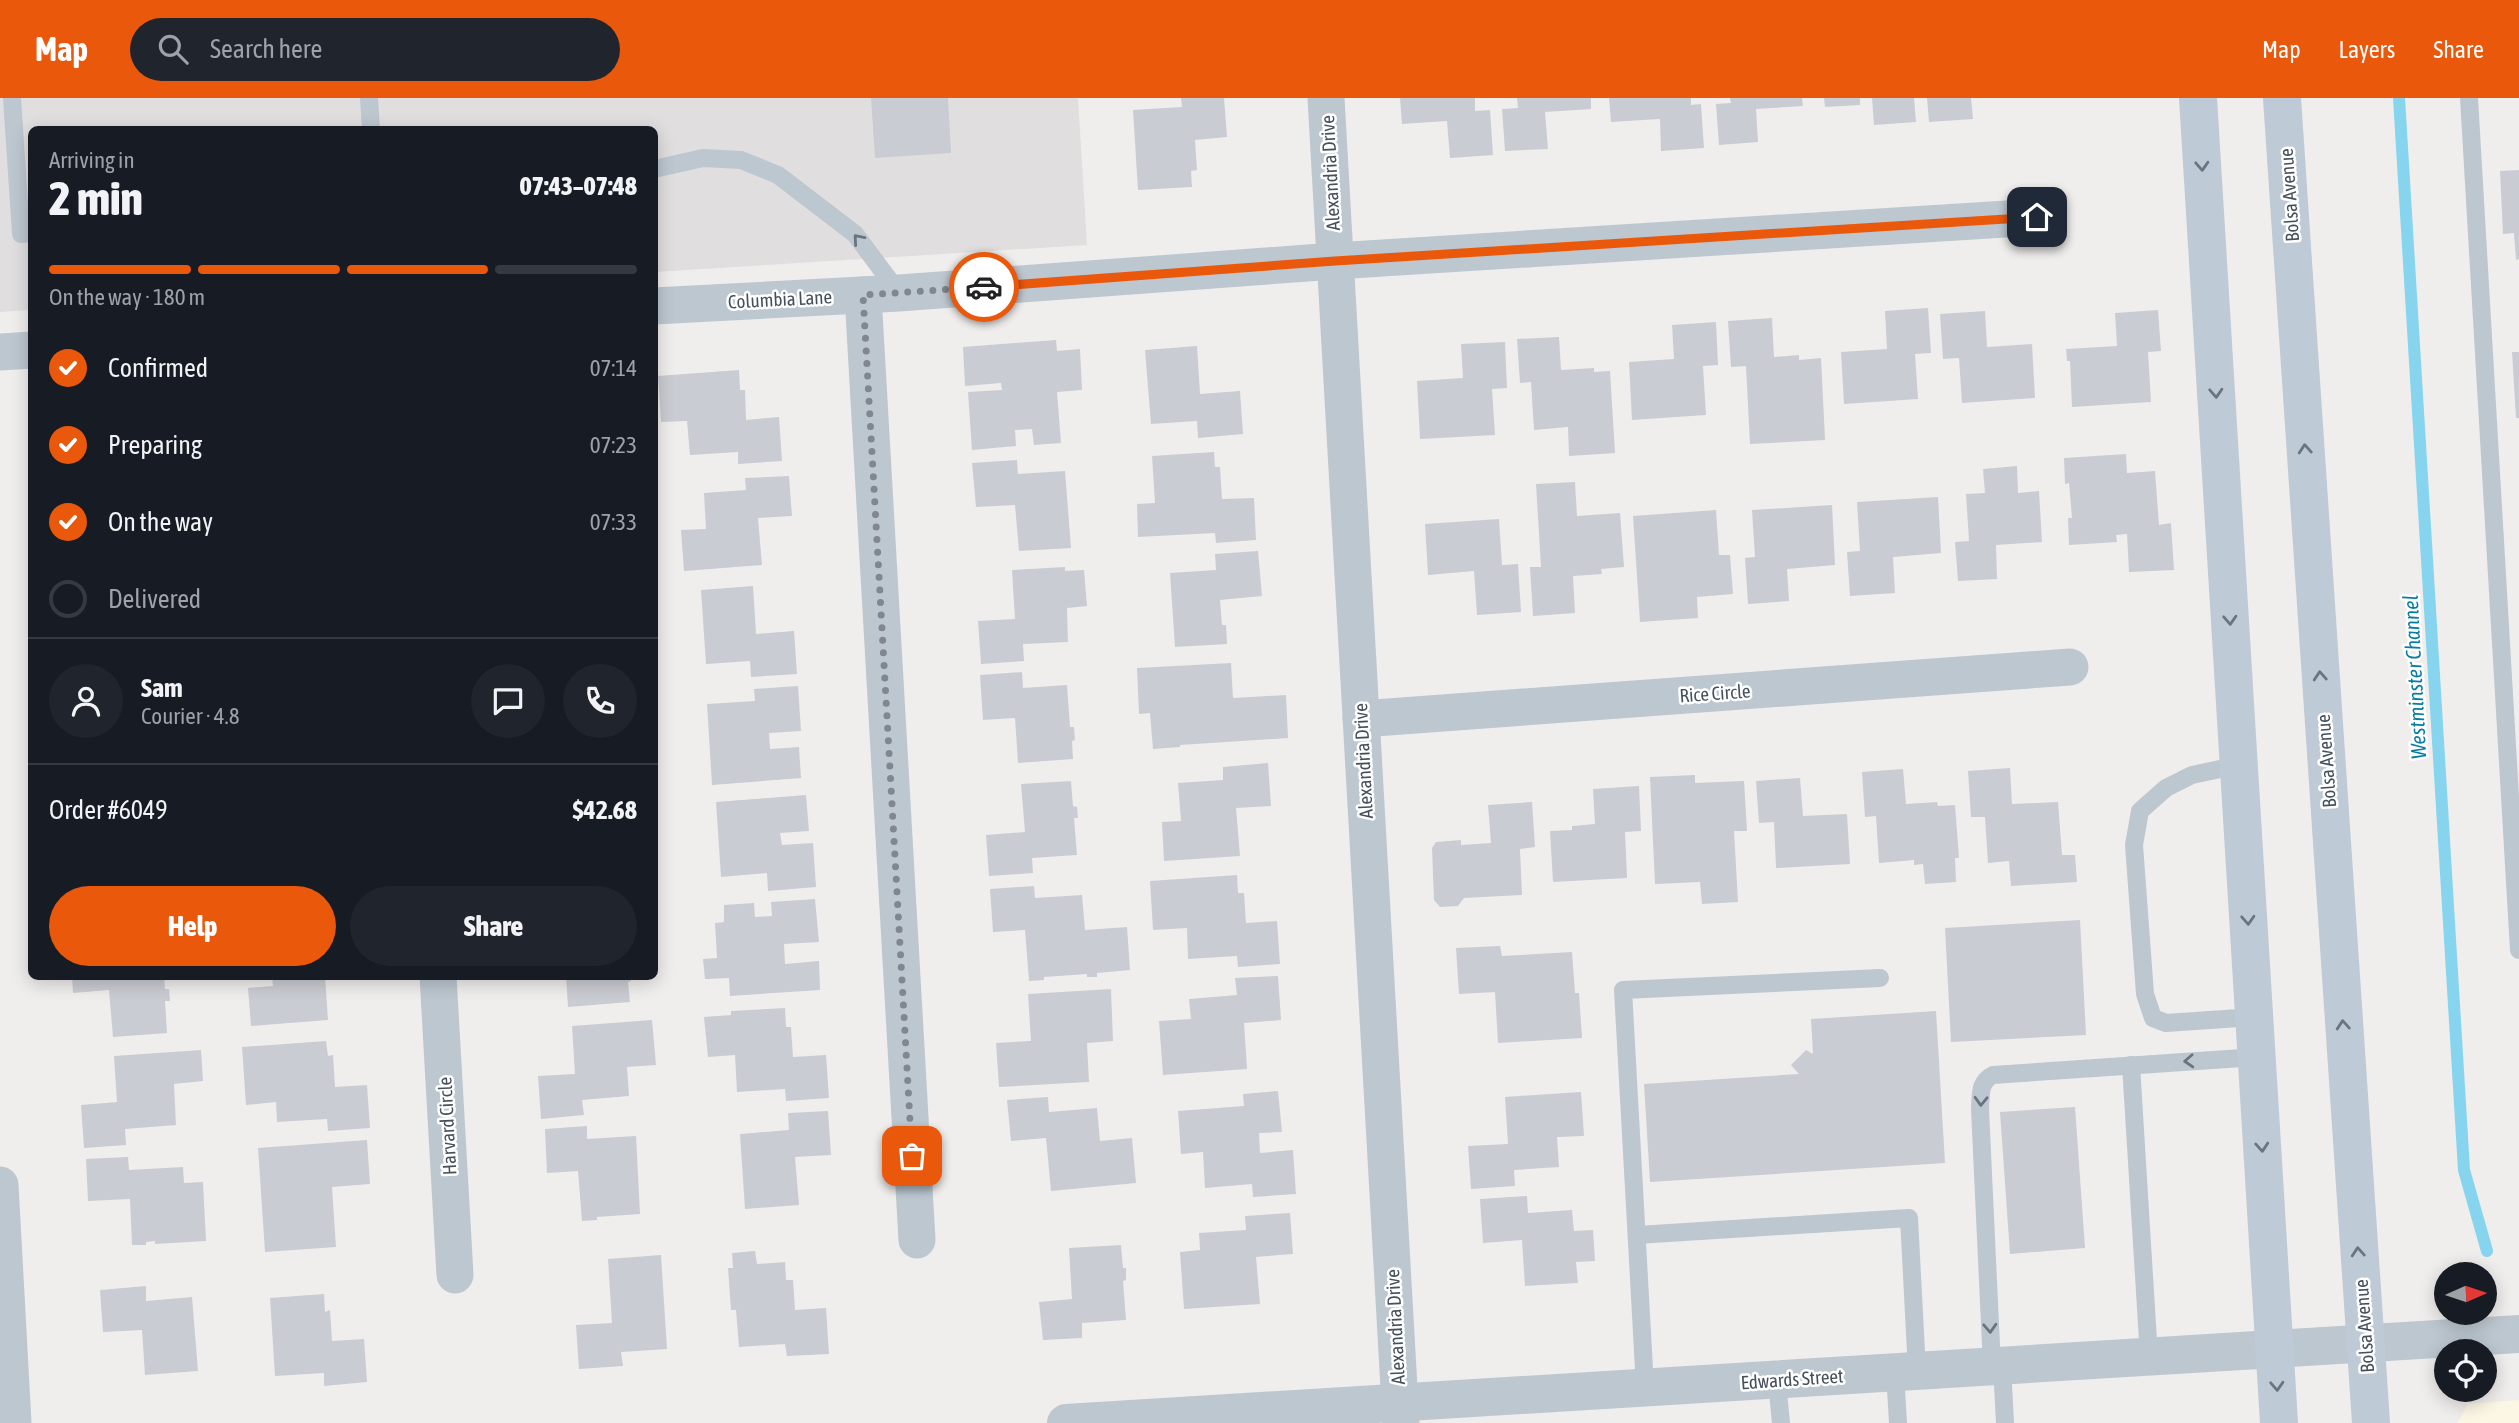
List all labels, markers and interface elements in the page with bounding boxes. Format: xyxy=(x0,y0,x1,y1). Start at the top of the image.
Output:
search box xyxy=(130,18,620,81)
text: Map xyxy=(35,30,88,68)
icon: search xyxy=(154,30,192,68)
text: Search here xyxy=(210,34,322,64)
text: Map xyxy=(2262,36,2301,63)
text: Layers xyxy=(2339,36,2395,63)
text: Share xyxy=(2433,36,2484,63)
street label: Alexandria Drive xyxy=(1316,115,1344,231)
text: Arriving in xyxy=(49,147,135,173)
street label: Bolsa Avenue xyxy=(2275,147,2303,243)
one-way arrow xyxy=(2195,161,2210,172)
text: 07:43–07:48 xyxy=(520,171,637,201)
text: 2 min xyxy=(49,172,143,225)
pin xyxy=(2007,187,2067,247)
icon: home xyxy=(2018,198,2056,236)
one-way arrow xyxy=(854,234,866,247)
courier xyxy=(949,252,1019,322)
icon: car xyxy=(965,268,1003,306)
text: On the way · 180 m xyxy=(49,284,205,310)
street label: Columbia Lane xyxy=(727,285,833,313)
icon: check xyxy=(49,349,87,387)
text: Confirmed xyxy=(108,353,208,383)
text: 07:14 xyxy=(590,355,637,381)
one-way arrow xyxy=(2208,388,2223,399)
icon: check xyxy=(49,426,87,464)
text: Preparing xyxy=(108,430,202,460)
text: 07:23 xyxy=(590,432,637,458)
one-way arrow xyxy=(2298,443,2313,454)
icon: check xyxy=(49,503,87,541)
text: On the way xyxy=(108,507,213,537)
text: 07:33 xyxy=(590,509,637,535)
text: Delivered xyxy=(108,584,201,614)
water label: Westminster Channel xyxy=(2398,594,2430,760)
one-way arrow xyxy=(2222,615,2237,626)
button: person xyxy=(49,664,123,738)
button: chat xyxy=(471,664,545,738)
button: phone xyxy=(563,664,637,738)
one-way arrow xyxy=(2313,670,2328,681)
text: Sam xyxy=(141,673,183,703)
street label: Rice Circle xyxy=(1679,680,1751,706)
text: Courier · 4.8 xyxy=(141,703,240,729)
street label: Alexandria Drive xyxy=(1349,703,1377,819)
street label: Bolsa Avenue xyxy=(2312,713,2340,809)
text: Order #6049 xyxy=(49,795,168,825)
text: $42.68 xyxy=(573,795,637,825)
button: Help xyxy=(49,886,336,966)
button: Share xyxy=(350,886,637,966)
one-way arrow xyxy=(2240,914,2255,925)
one-way arrow xyxy=(2336,1019,2351,1030)
one-way arrow xyxy=(2183,1054,2194,1069)
street label: Harvard Circle xyxy=(433,1076,461,1176)
one-way arrow xyxy=(1973,1095,1988,1106)
pin xyxy=(882,1126,942,1186)
icon: bag xyxy=(893,1137,931,1175)
one-way arrow xyxy=(2255,1142,2270,1153)
one-way arrow xyxy=(2351,1246,2366,1257)
north arrow xyxy=(2434,1262,2497,1325)
map controls xyxy=(2434,1262,2497,1402)
street label: Alexandria Drive xyxy=(1381,1269,1409,1385)
street label: Bolsa Avenue xyxy=(2350,1278,2378,1374)
one-way arrow xyxy=(1983,1323,1998,1334)
button: locate xyxy=(2434,1339,2497,1402)
street label: Edwards Street xyxy=(1740,1364,1844,1394)
one-way arrow xyxy=(2269,1381,2284,1392)

